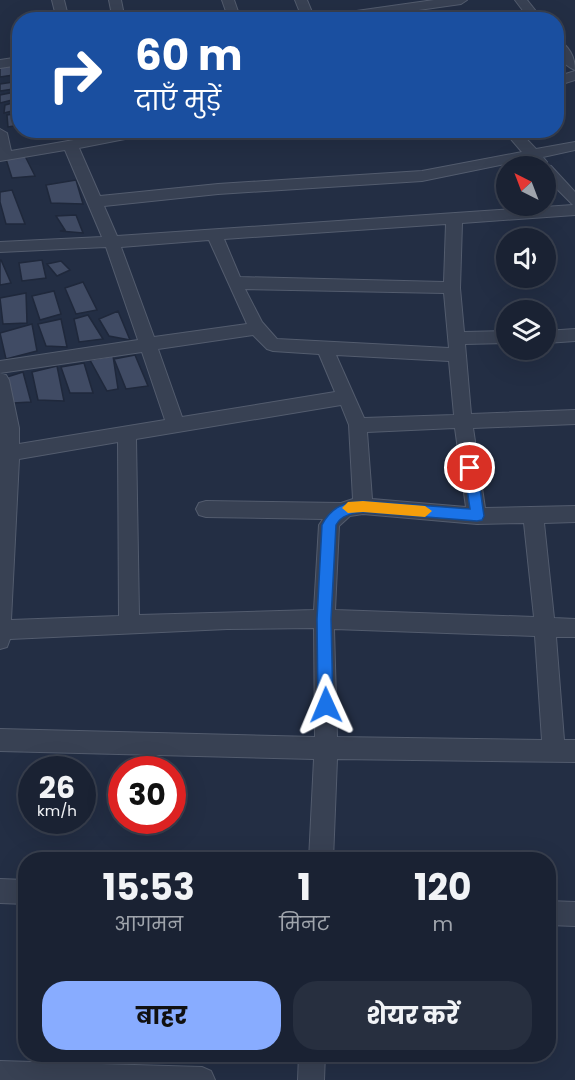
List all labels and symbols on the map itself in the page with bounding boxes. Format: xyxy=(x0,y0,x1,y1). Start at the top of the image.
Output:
north arrow xyxy=(496,156,556,216)
pin xyxy=(444,442,495,493)
position arrow xyxy=(294,673,358,737)
speed limit sign: 30 xyxy=(108,756,186,834)

